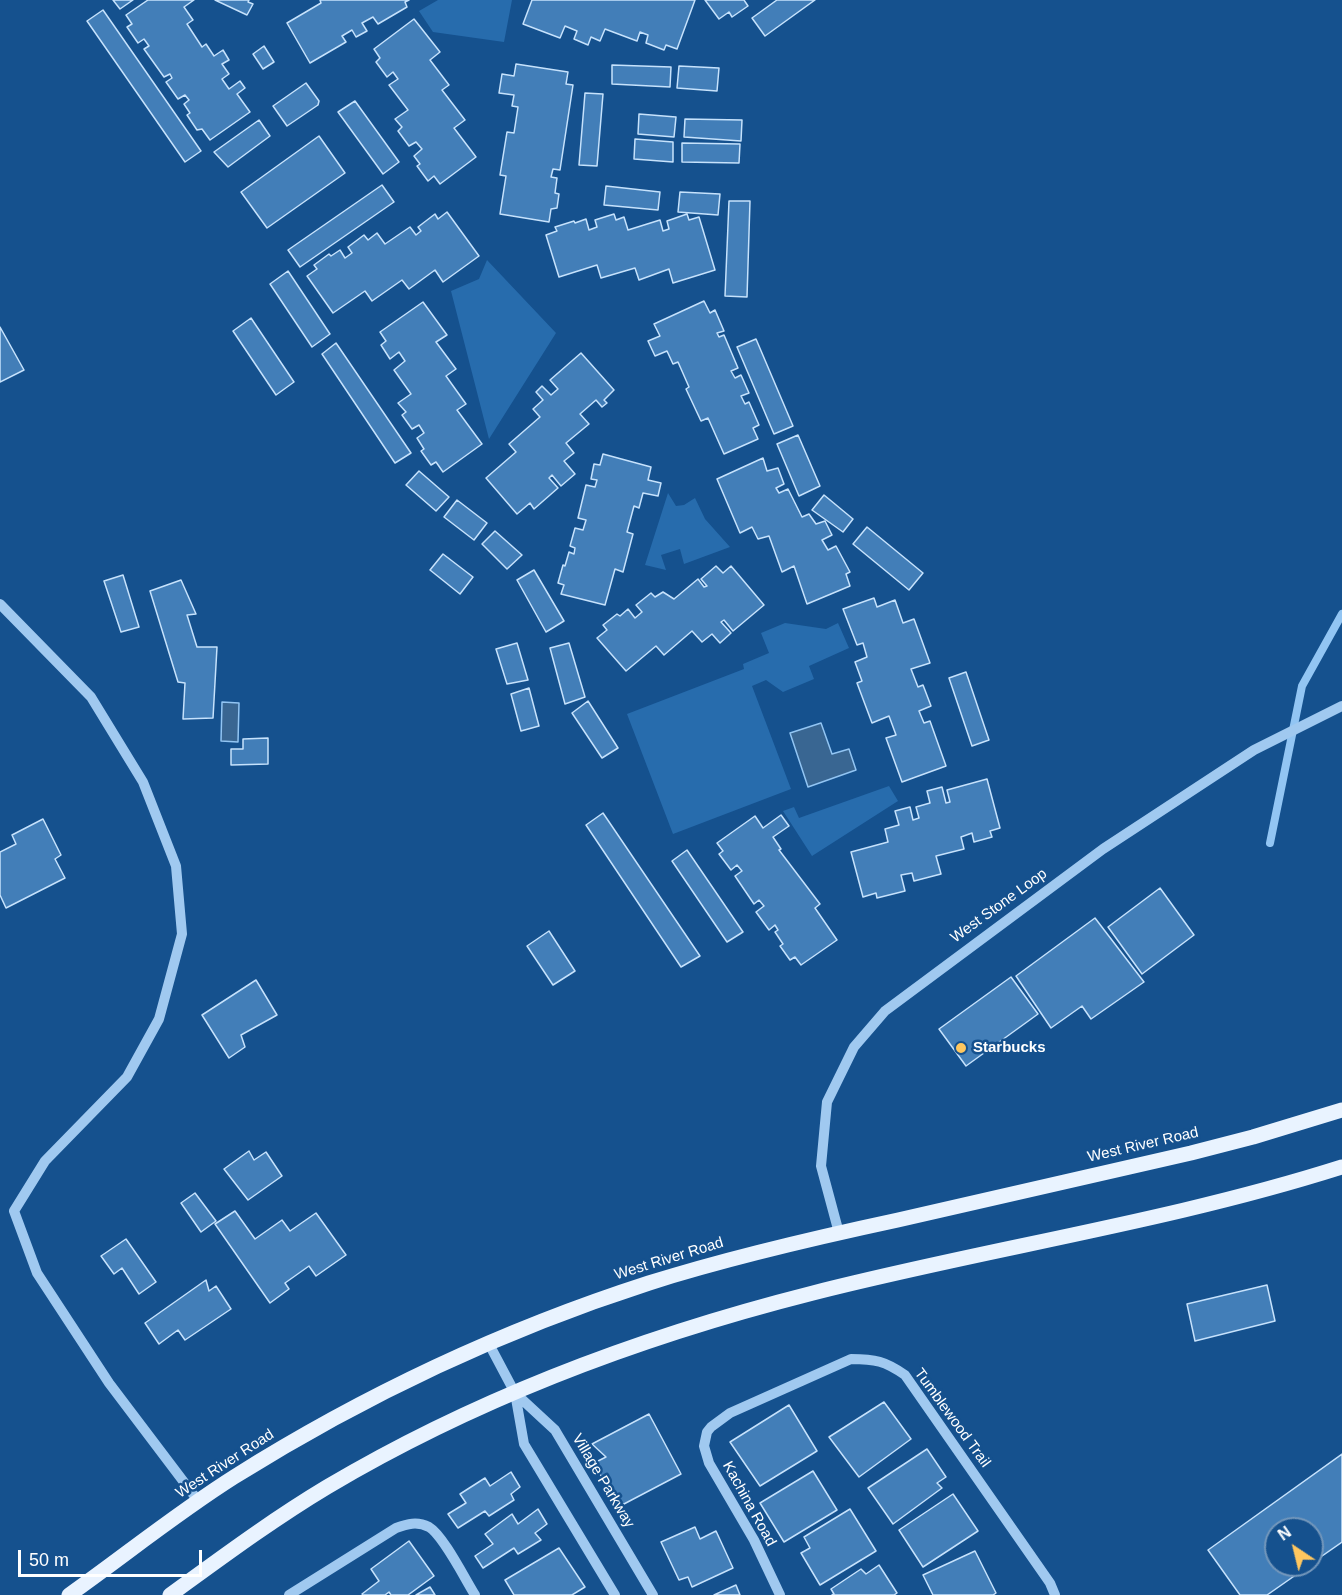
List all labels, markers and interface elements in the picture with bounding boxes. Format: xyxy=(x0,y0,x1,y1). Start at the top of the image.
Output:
street label: West Stone Loop xyxy=(947,865,1051,947)
place label: Starbucks xyxy=(973,1039,1046,1057)
marker: Starbucks xyxy=(954,1041,968,1055)
street label: West River Road xyxy=(1086,1124,1200,1166)
street label: West River Road xyxy=(612,1234,726,1284)
street label: Tumblewood Trail xyxy=(910,1365,994,1471)
street label: West River Road xyxy=(173,1426,277,1502)
street label: Village Parkway xyxy=(568,1431,638,1531)
street label: Kachina Road xyxy=(718,1458,780,1550)
north arrow xyxy=(1264,1517,1324,1577)
text: N xyxy=(1275,1523,1294,1544)
scale bar xyxy=(21,1538,206,1576)
text: 50 m xyxy=(29,1550,69,1570)

